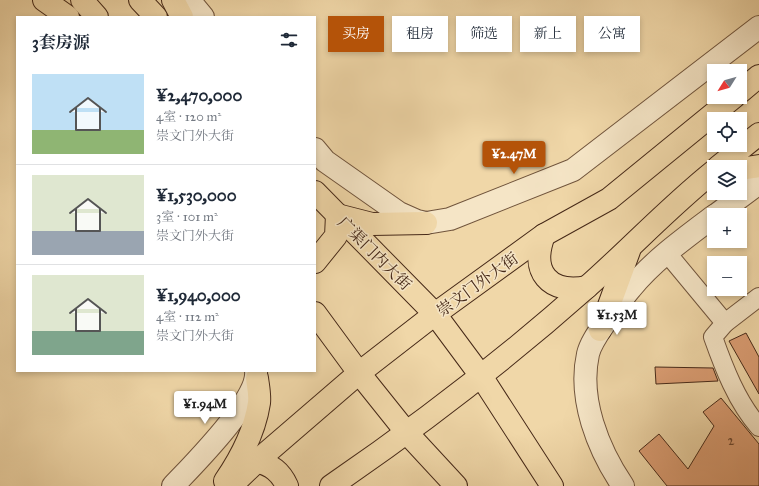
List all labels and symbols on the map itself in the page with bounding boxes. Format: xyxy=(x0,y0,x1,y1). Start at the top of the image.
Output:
north arrow xyxy=(707,64,747,104)
pin: ¥2.47M xyxy=(481,141,547,175)
street label: 广渠门内大街 xyxy=(334,213,415,294)
street label: 崇文门外大街 xyxy=(433,249,522,320)
pin: ¥1.53M xyxy=(584,302,650,336)
pin: ¥1.94M xyxy=(172,391,238,425)
house number: 2 xyxy=(728,432,735,449)

